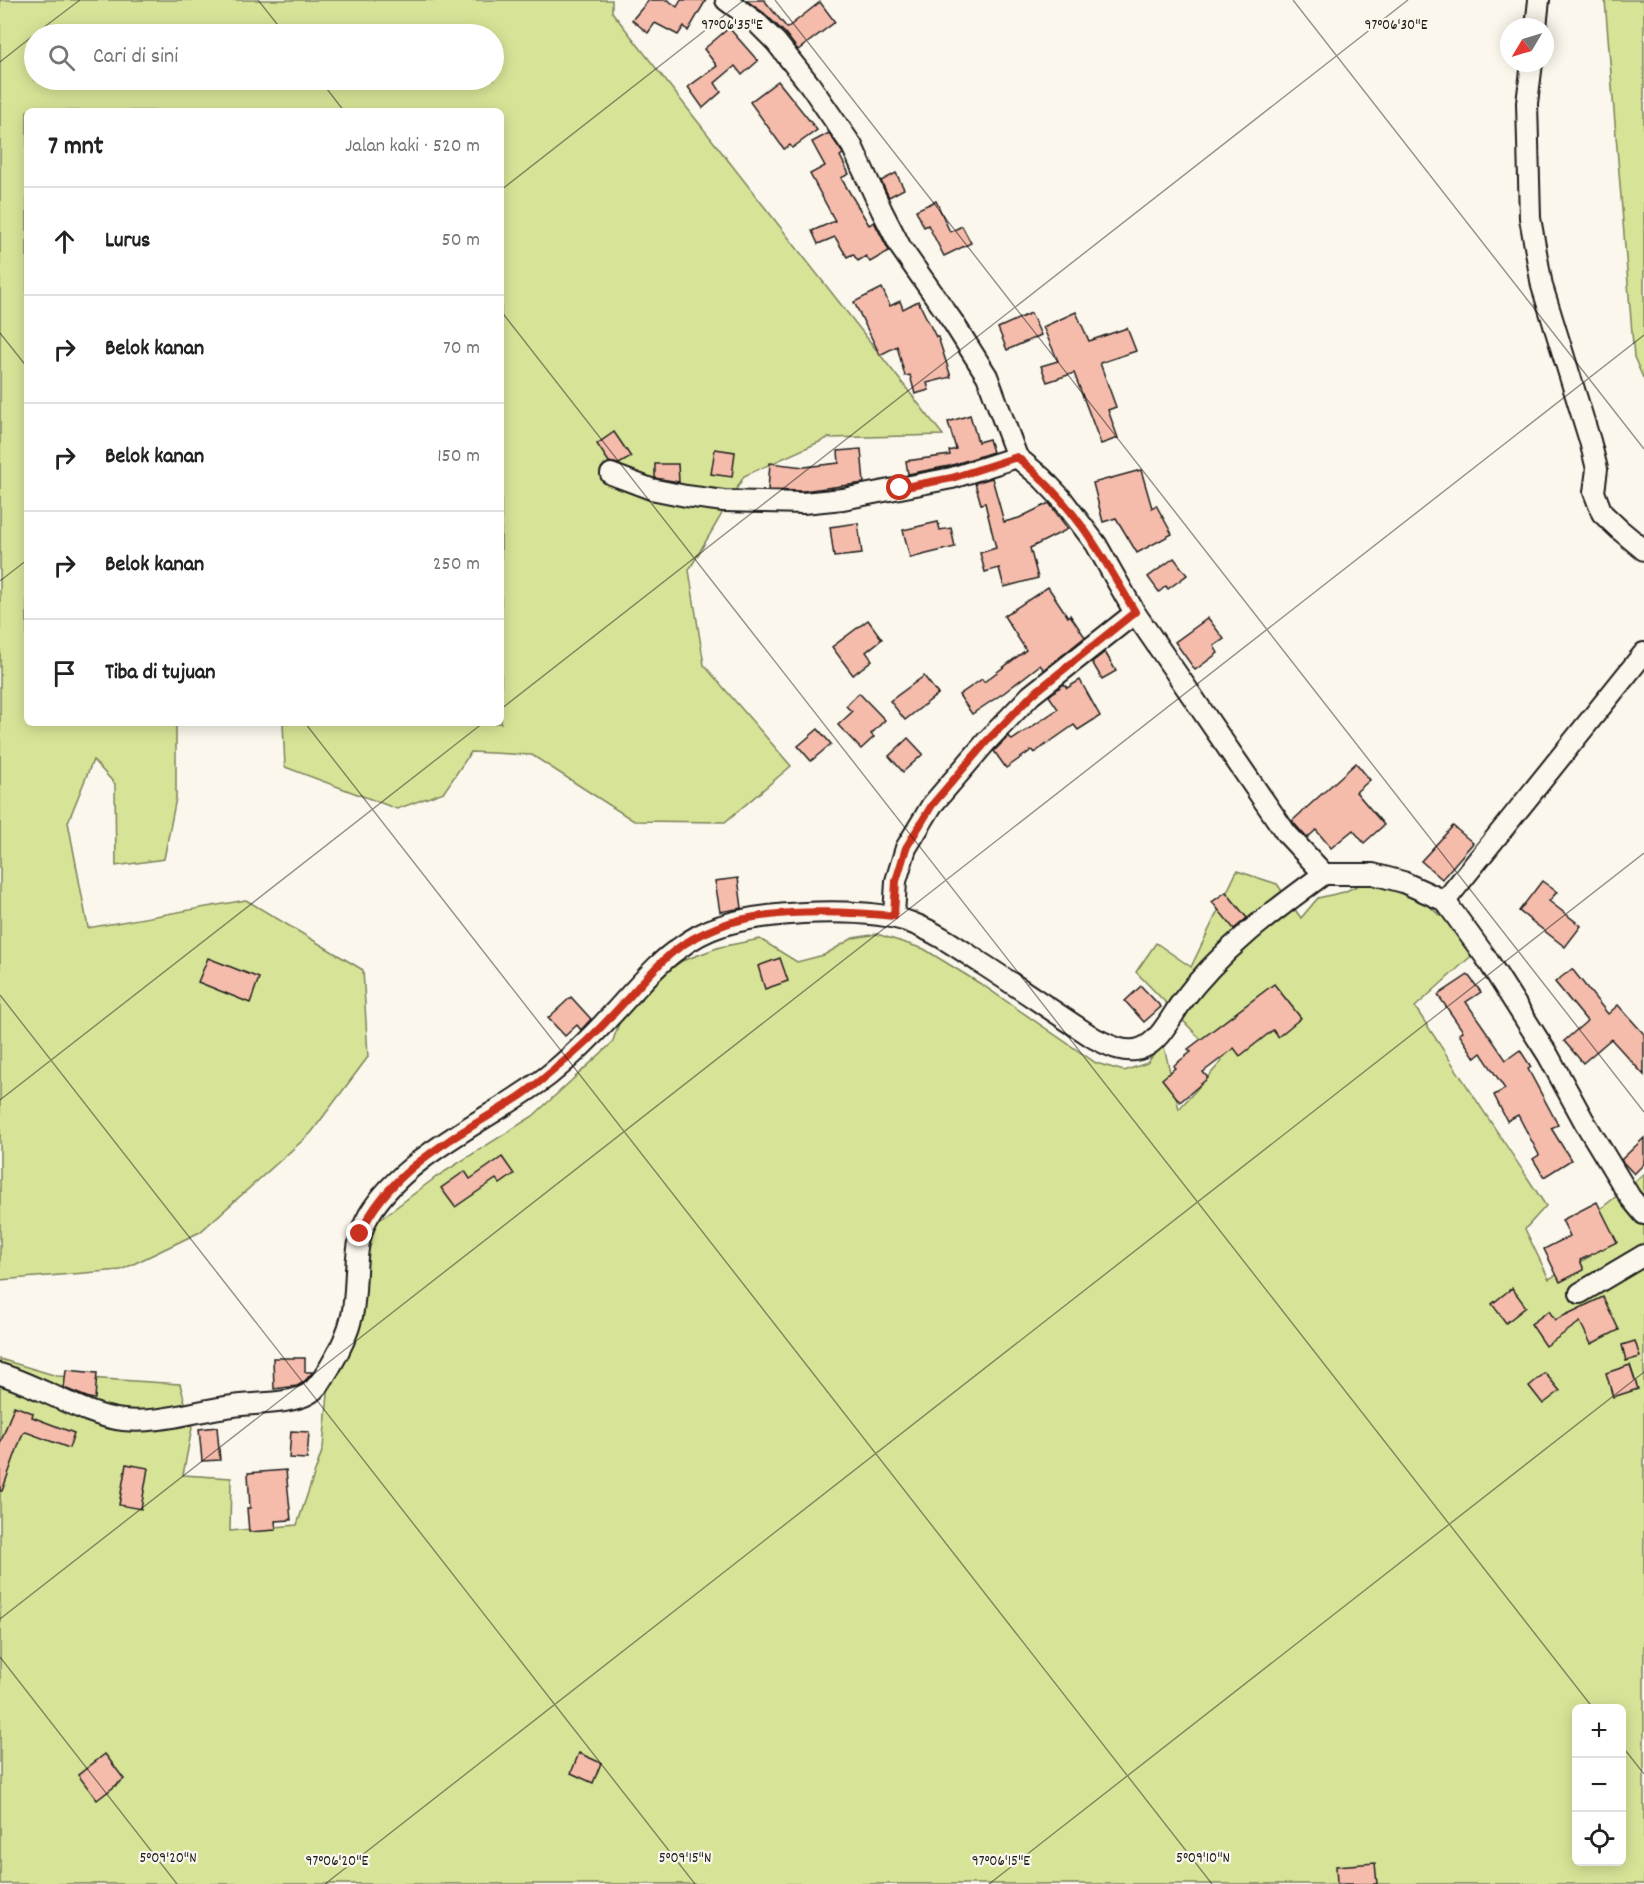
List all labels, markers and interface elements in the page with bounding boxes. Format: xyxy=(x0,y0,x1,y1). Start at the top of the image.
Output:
text: 97°06'35"E xyxy=(701,15,763,37)
text: 97°06'30"E xyxy=(1365,15,1428,37)
north arrow xyxy=(1500,18,1554,72)
search box xyxy=(24,24,504,90)
icon: search xyxy=(45,41,78,74)
text: Cari di sini xyxy=(93,42,178,73)
text: 7 mnt xyxy=(48,129,103,166)
text: Jalan kaki · 520 m xyxy=(345,133,480,161)
icon: ahead xyxy=(48,225,81,258)
text: Lurus xyxy=(105,226,150,257)
text: 50 m xyxy=(442,227,480,255)
icon: right xyxy=(48,333,81,366)
text: Belok kanan xyxy=(105,334,204,365)
text: 70 m xyxy=(443,335,480,363)
icon: right xyxy=(48,441,81,474)
text: Belok kanan xyxy=(105,442,204,473)
text: 150 m xyxy=(437,443,480,471)
route start xyxy=(886,474,912,500)
icon: right xyxy=(48,549,81,582)
text: Belok kanan xyxy=(105,550,204,581)
text: 250 m xyxy=(433,551,480,579)
icon: arrive xyxy=(48,657,81,690)
text: Tiba di tujuan xyxy=(105,658,215,689)
route end xyxy=(346,1220,372,1246)
map controls xyxy=(1572,1704,1626,1866)
button: + xyxy=(1572,1704,1626,1758)
button: − xyxy=(1572,1758,1626,1812)
button: locate xyxy=(1572,1812,1626,1866)
text: 5°09'20"N xyxy=(139,1848,197,1870)
text: 5°09'15"N xyxy=(659,1848,711,1870)
text: 5°09'10"N xyxy=(1176,1848,1230,1870)
text: 97°06'20"E xyxy=(306,1851,369,1873)
text: 97°06'15"E xyxy=(972,1851,1030,1873)

